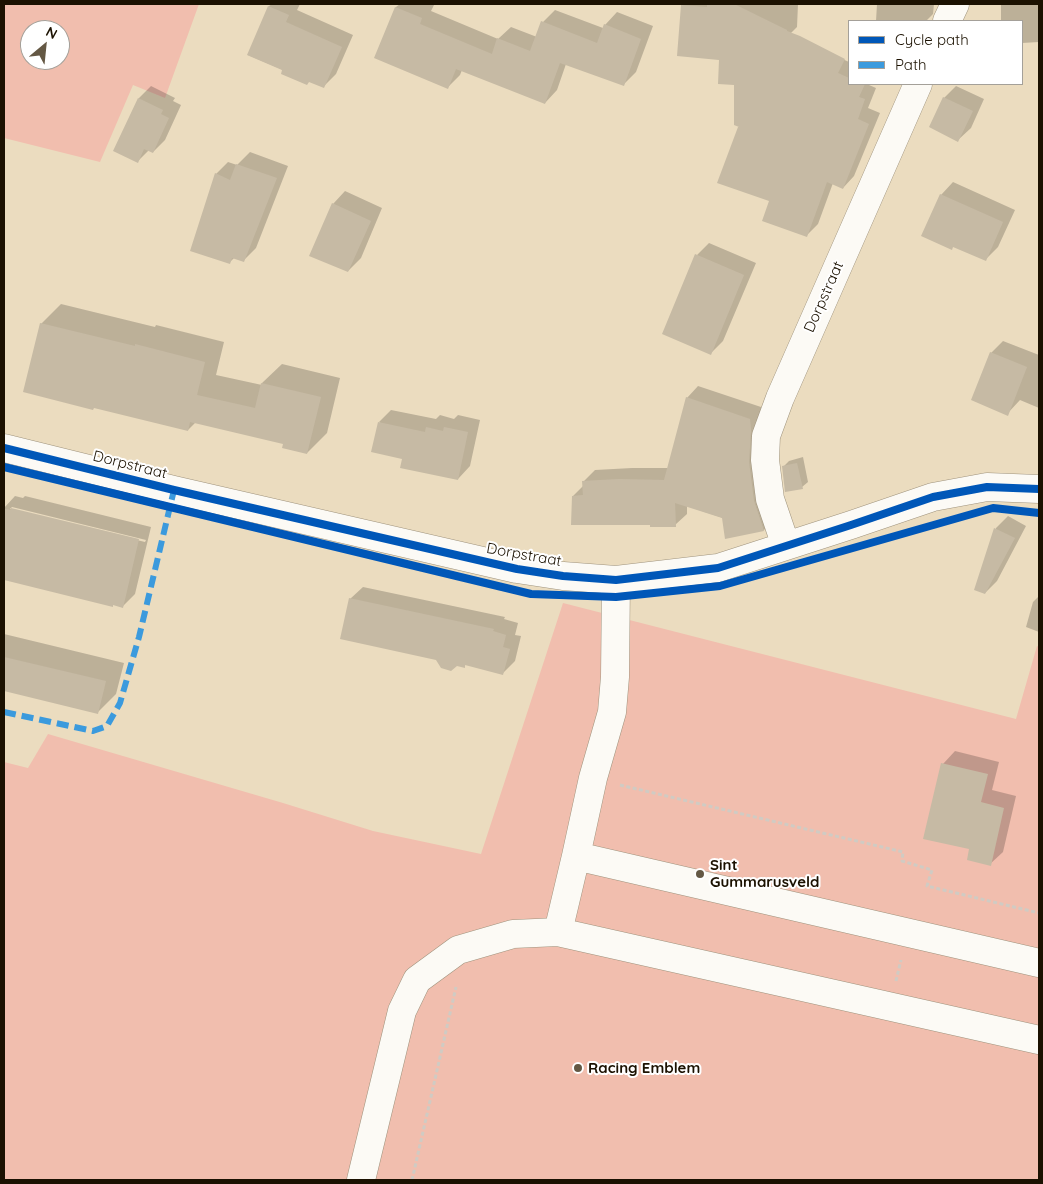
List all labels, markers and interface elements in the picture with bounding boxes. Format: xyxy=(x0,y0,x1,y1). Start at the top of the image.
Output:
north arrow xyxy=(20,20,70,70)
legend xyxy=(848,20,1023,85)
text: N xyxy=(43,22,60,43)
text: Cycle path xyxy=(895,30,969,49)
text: Path xyxy=(895,55,927,74)
street label: Dorpstraat xyxy=(800,259,848,335)
street label: Dorpstraat xyxy=(91,447,169,483)
street label: Dorpstraat xyxy=(485,540,563,570)
place label: Sint Gummarusveld xyxy=(710,856,819,891)
marker: Sint Gummarusveld xyxy=(694,868,706,880)
place label: Racing Emblem xyxy=(588,1059,700,1077)
marker: Racing Emblem xyxy=(572,1062,584,1074)

